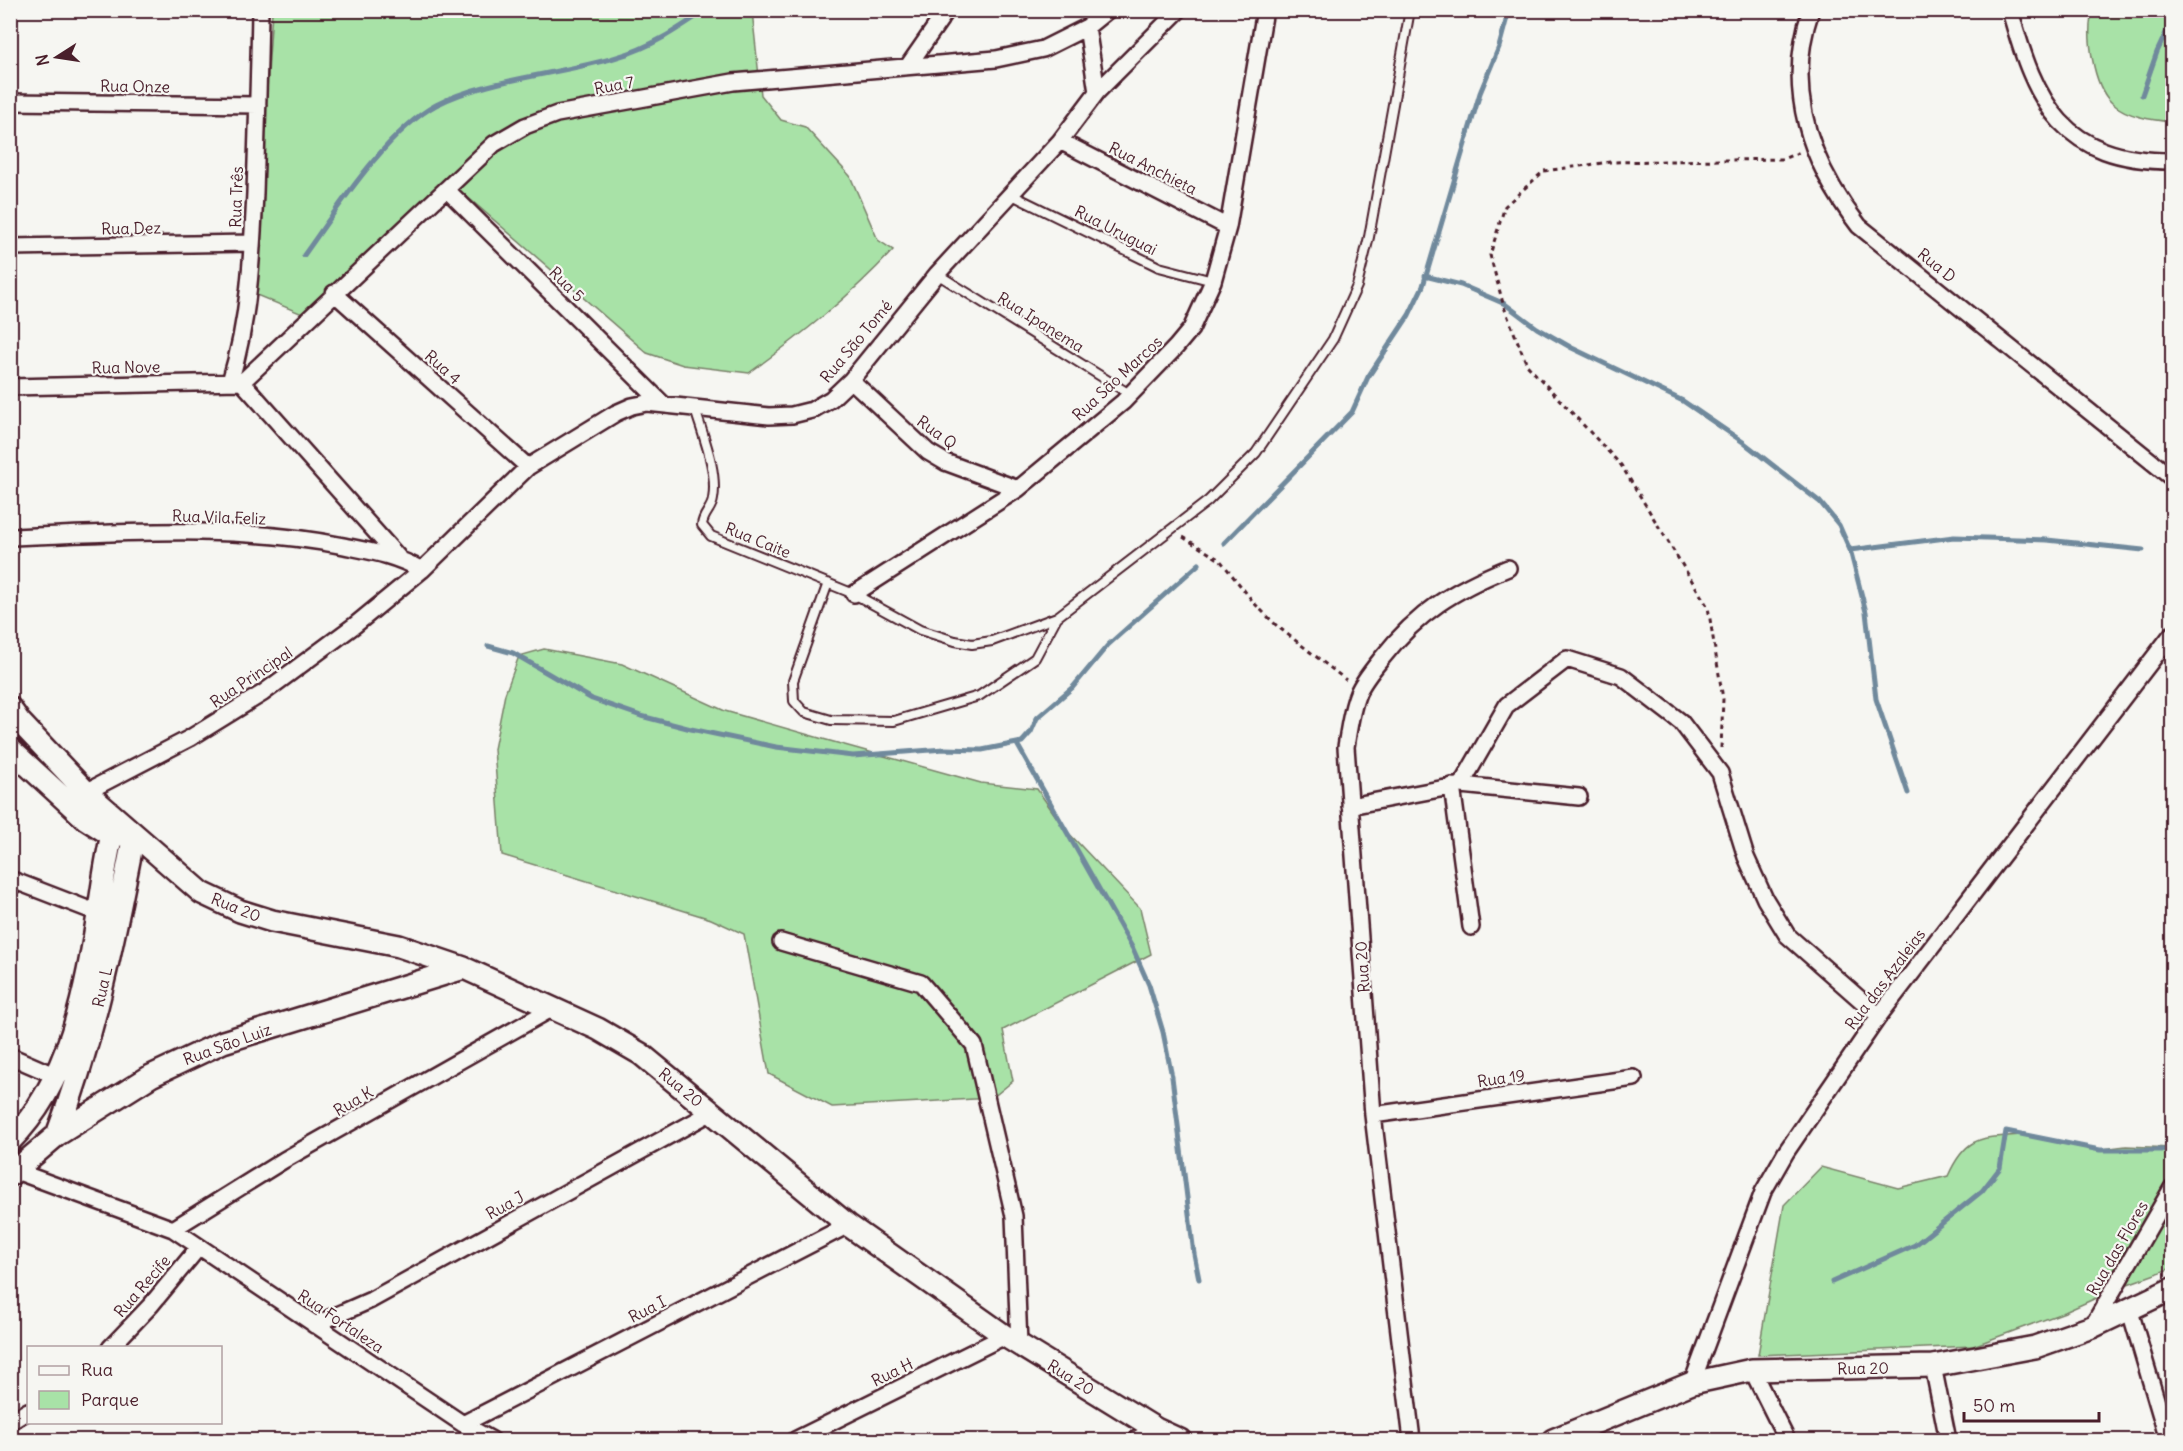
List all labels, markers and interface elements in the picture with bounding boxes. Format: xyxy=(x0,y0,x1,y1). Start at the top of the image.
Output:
north arrow xyxy=(27,27,87,87)
text: N xyxy=(31,53,53,68)
street label: Rua 7 xyxy=(592,72,636,98)
street label: Rua Onze xyxy=(100,75,170,97)
street label: Rua Anchieta xyxy=(1106,137,1200,199)
street label: Rua Três xyxy=(225,166,247,228)
street label: Rua Uruguai xyxy=(1071,201,1161,259)
street label: Rua Dez xyxy=(101,217,161,239)
street label: Rua D xyxy=(1914,243,1960,287)
street label: Rua 5 xyxy=(545,262,589,306)
street label: Rua Ipanema xyxy=(994,287,1088,357)
street label: Rua São Tomé xyxy=(816,295,896,387)
street label: Rua São Marcos xyxy=(1068,331,1166,425)
street label: Rua 4 xyxy=(421,346,465,388)
street label: Rua Nove xyxy=(92,356,160,378)
street label: Rua Q xyxy=(913,411,961,453)
street label: Rua Vila Feliz xyxy=(172,505,267,529)
street label: Rua Caite xyxy=(722,518,794,562)
street label: Rua Principal xyxy=(206,642,296,712)
street label: Rua 20 xyxy=(208,888,264,926)
street label: Rua das Azaleias xyxy=(1841,925,1929,1033)
street label: Rua 20 xyxy=(1350,941,1374,993)
street label: Rua L xyxy=(88,964,116,1009)
street label: Rua São Luiz xyxy=(180,1019,274,1069)
street label: Rua 20 xyxy=(655,1063,707,1111)
street label: Rua 19 xyxy=(1476,1065,1526,1091)
street label: Rua K xyxy=(330,1082,376,1120)
street label: Rua J xyxy=(482,1186,528,1224)
street label: Rua das Flores xyxy=(2082,1197,2152,1299)
street label: Rua Recife xyxy=(110,1251,174,1321)
street label: Rua Fortaleza xyxy=(294,1285,388,1357)
street label: Rua I xyxy=(625,1291,669,1327)
legend xyxy=(27,1346,222,1424)
street label: Rua H xyxy=(868,1353,916,1391)
street label: Rua 20 xyxy=(1044,1355,1098,1399)
text: Rua xyxy=(81,1358,113,1381)
street label: Rua 20 xyxy=(1837,1358,1889,1378)
scale bar xyxy=(1964,1385,2099,1423)
text: Parque xyxy=(81,1388,139,1411)
text: 50 m xyxy=(1973,1394,2015,1417)

